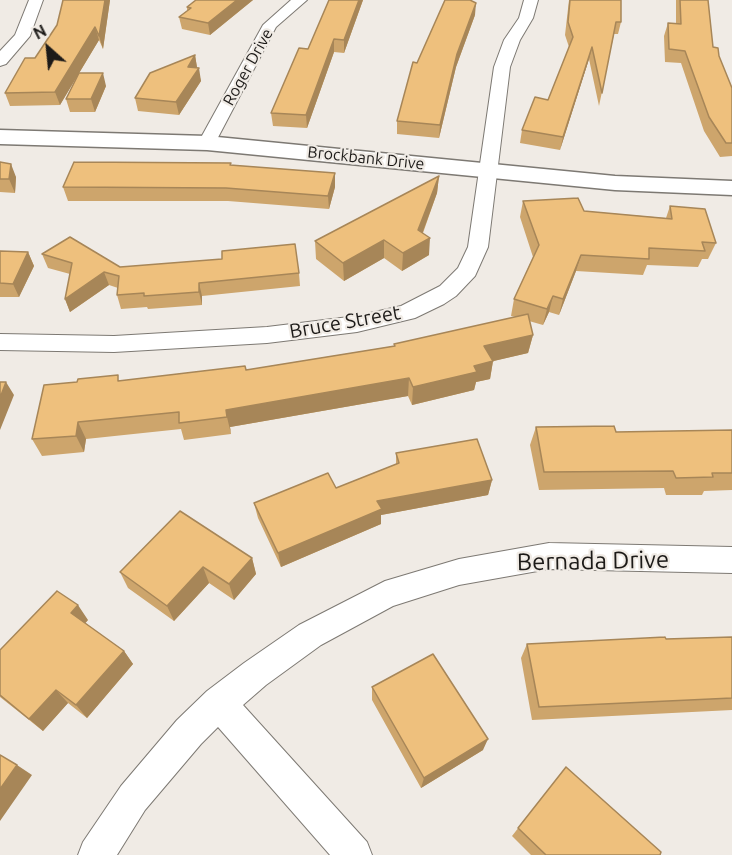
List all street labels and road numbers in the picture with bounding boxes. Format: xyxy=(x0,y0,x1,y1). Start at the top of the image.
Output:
street label: Roger Drive xyxy=(219,25,277,109)
street label: Brockbank Drive xyxy=(307,142,425,174)
street label: Bruce Street xyxy=(288,300,402,344)
street label: Bernada Drive xyxy=(517,545,669,577)

